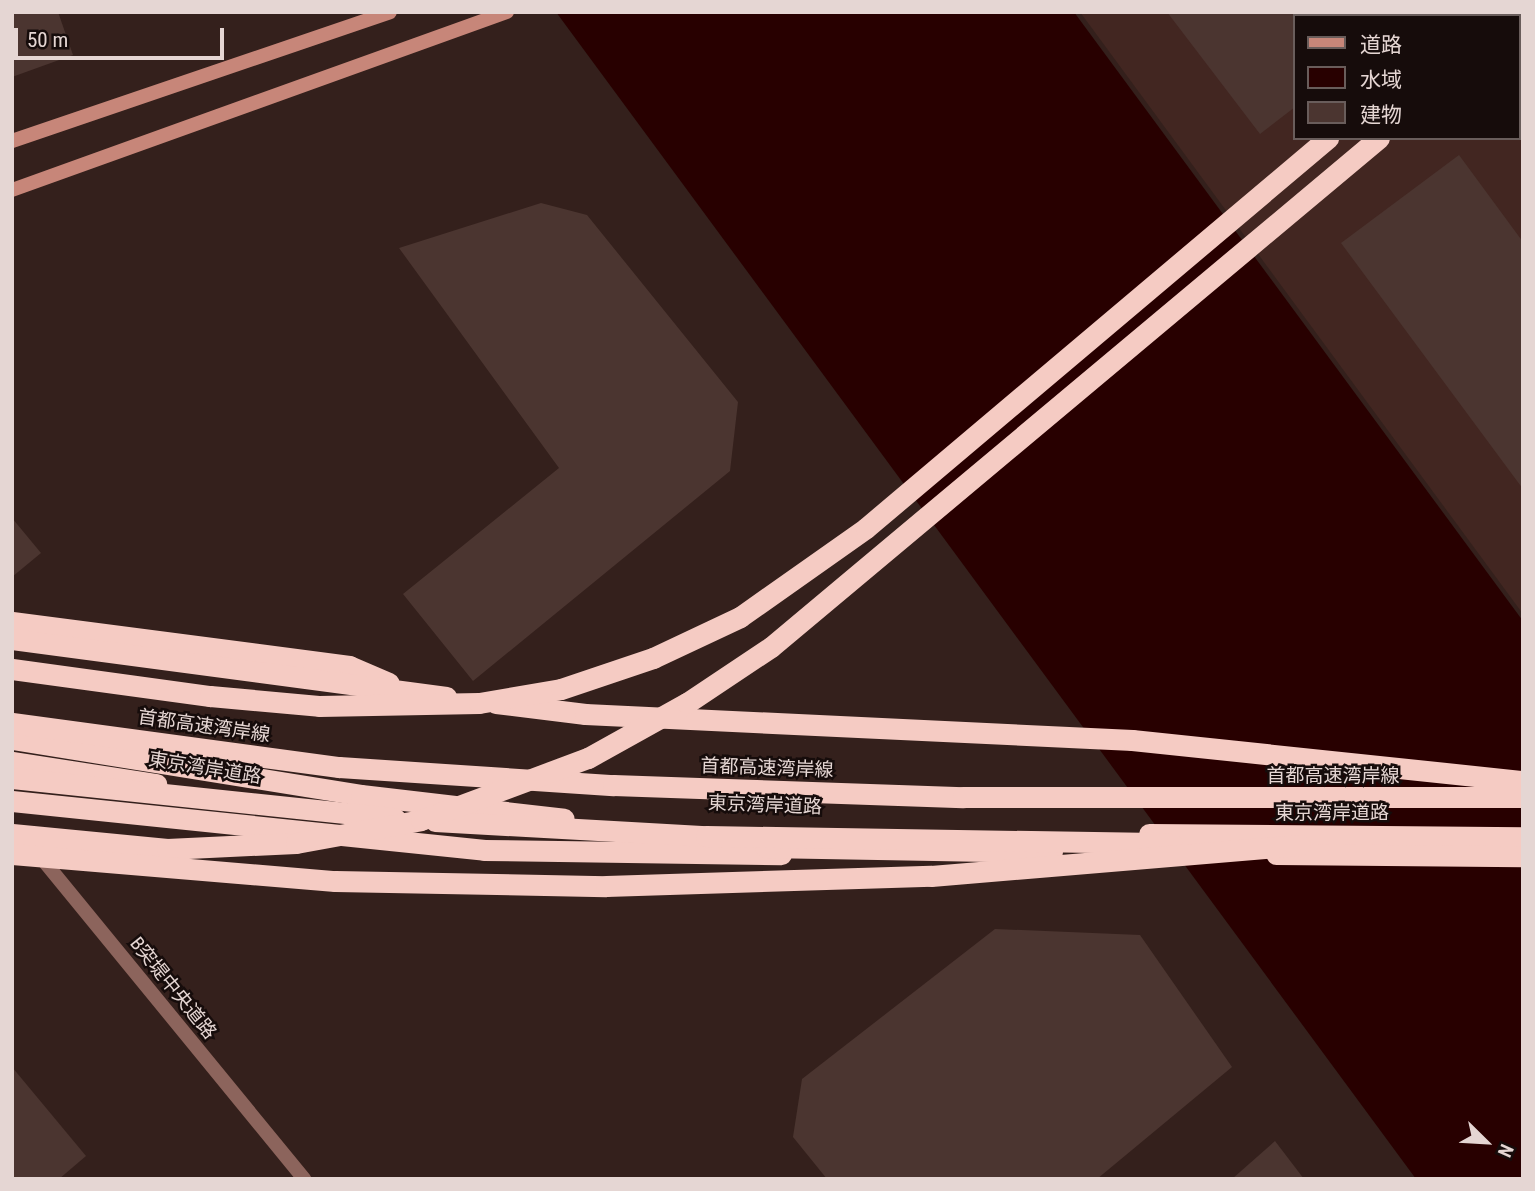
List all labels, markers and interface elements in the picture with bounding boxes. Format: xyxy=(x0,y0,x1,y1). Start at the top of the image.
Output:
scale bar xyxy=(18,14,228,58)
legend xyxy=(1294,14,1521,140)
text: 50 m xyxy=(27,28,68,52)
text: 道路 xyxy=(1360,33,1402,57)
text: 水域 xyxy=(1360,68,1402,92)
text: 建物 xyxy=(1360,103,1402,127)
street label: 首都高速湾岸線 xyxy=(137,705,271,747)
street label: 東京湾岸道路 xyxy=(147,748,263,788)
street label: 首都高速湾岸線 xyxy=(700,754,834,782)
street label: 首都高速湾岸線 xyxy=(1267,765,1399,787)
street label: 東京湾岸道路 xyxy=(708,792,822,818)
street label: 東京湾岸道路 xyxy=(1275,802,1389,824)
street label: B突堤中央道路 xyxy=(125,932,221,1044)
north arrow xyxy=(1451,1107,1521,1177)
text: N xyxy=(1493,1141,1519,1161)

